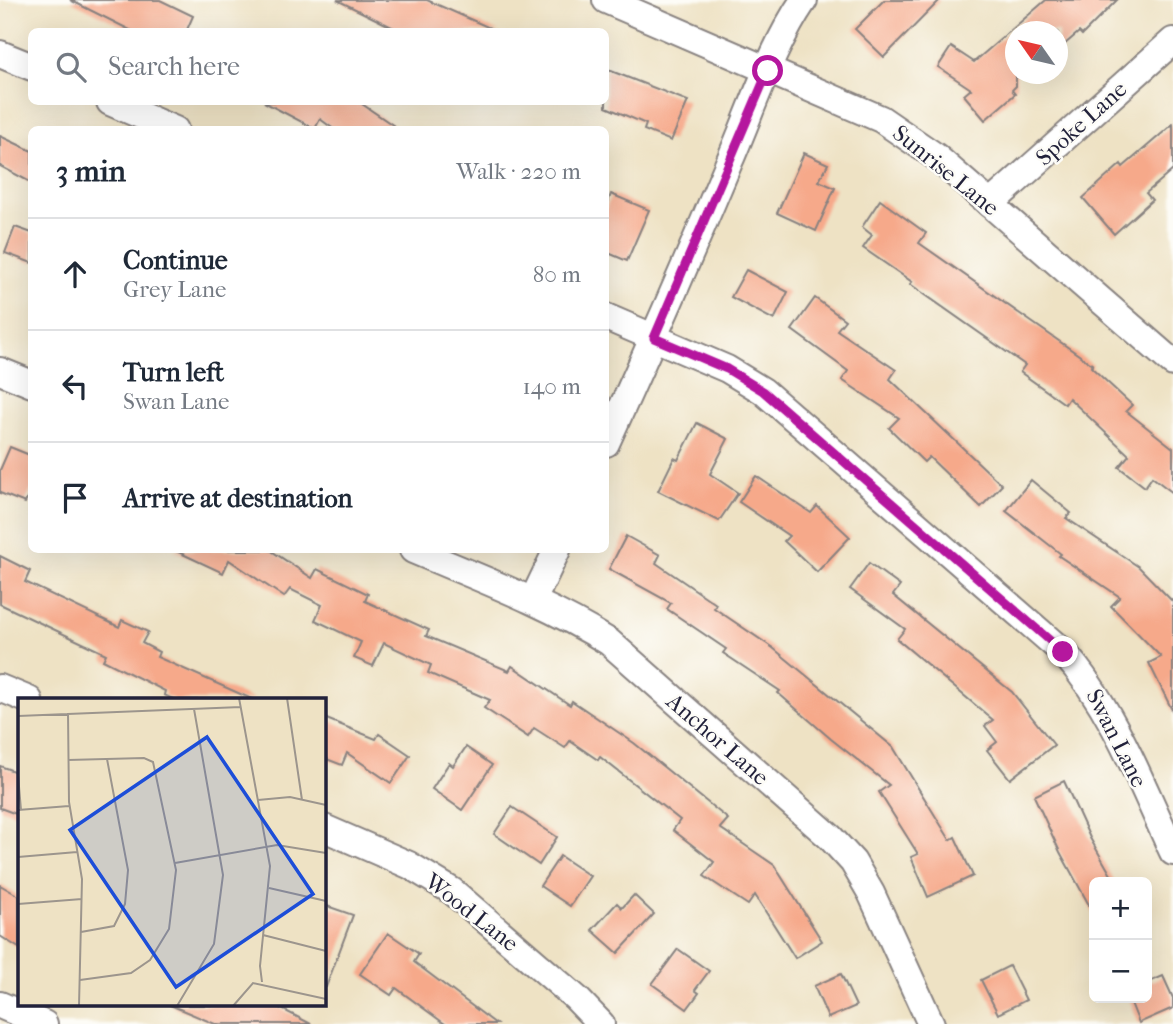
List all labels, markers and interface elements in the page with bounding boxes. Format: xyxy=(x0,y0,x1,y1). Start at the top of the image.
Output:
north arrow xyxy=(1005,21,1068,84)
search box xyxy=(28,28,609,105)
icon: search xyxy=(52,48,90,86)
text: Search here xyxy=(108,51,240,82)
route start xyxy=(752,55,783,86)
street label: Spoke Lane xyxy=(1030,76,1132,171)
street label: Sunrise Lane xyxy=(887,119,1004,221)
text: 3 min xyxy=(56,154,126,189)
text: Walk · 220 m xyxy=(456,158,581,185)
text: Continue xyxy=(123,245,228,276)
icon: ahead xyxy=(56,255,94,293)
text: 80 m xyxy=(533,261,581,288)
text: Grey Lane xyxy=(123,276,226,303)
text: Turn left xyxy=(123,357,224,388)
icon: left xyxy=(56,367,94,405)
text: 140 m xyxy=(522,373,581,400)
text: Swan Lane xyxy=(123,388,229,415)
icon: arrive xyxy=(56,479,94,517)
text: Arrive at destination xyxy=(123,483,353,514)
route end xyxy=(1047,636,1078,667)
street label: Swan Lane xyxy=(1080,685,1153,792)
street label: Anchor Lane xyxy=(660,687,774,791)
inset map xyxy=(18,698,326,1006)
street label: Wood Lane xyxy=(419,867,524,957)
map controls xyxy=(1089,877,1152,1003)
button: + xyxy=(1089,877,1152,940)
button: − xyxy=(1089,940,1152,1003)

